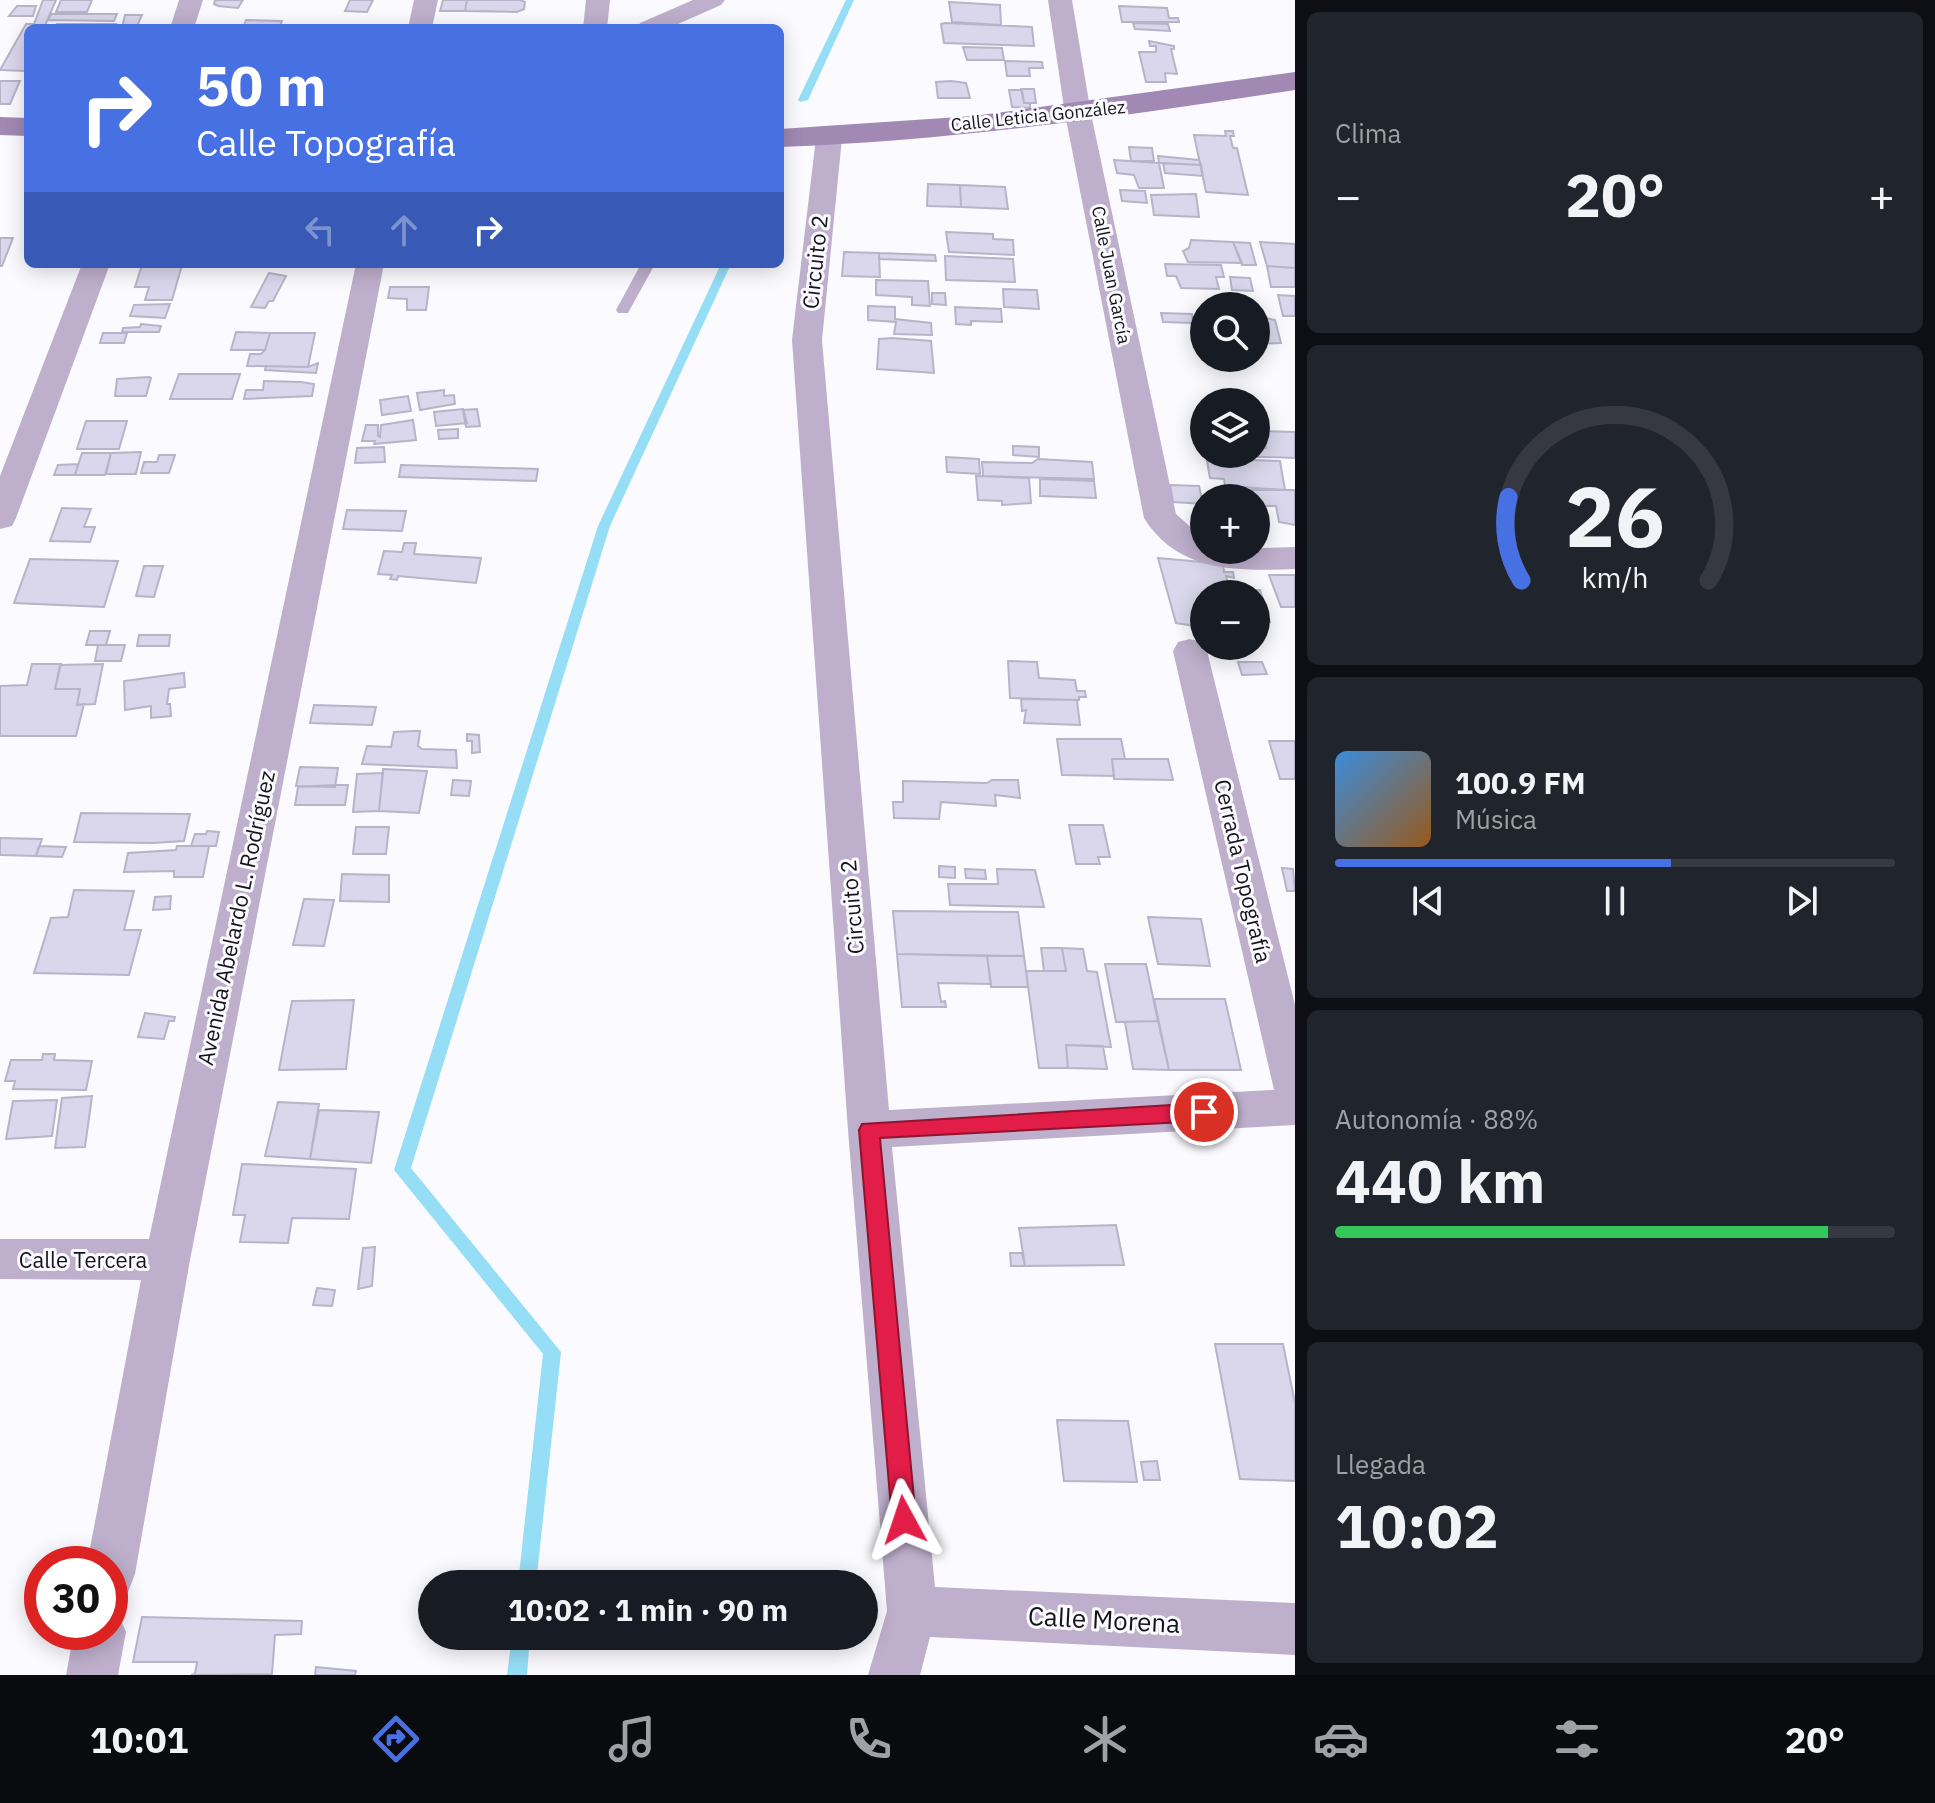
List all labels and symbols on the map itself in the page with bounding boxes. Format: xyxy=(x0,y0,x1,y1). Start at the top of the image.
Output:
street label: Calle Leticia González xyxy=(950,95,1126,136)
street label: Calle Juan García xyxy=(1087,204,1136,346)
street label: Circuito 2 xyxy=(795,213,834,310)
street label: Avenida Abelardo L. Rodríguez xyxy=(190,768,281,1068)
street label: Cerrada Topografía xyxy=(1208,776,1279,966)
street label: Circuito 2 xyxy=(833,859,870,955)
pin xyxy=(1170,1078,1238,1146)
street label: Calle Tercera xyxy=(19,1245,147,1274)
position arrow xyxy=(862,1478,946,1562)
speed limit sign: 30 xyxy=(24,1546,128,1650)
street label: Calle Morena xyxy=(1027,1598,1181,1640)

